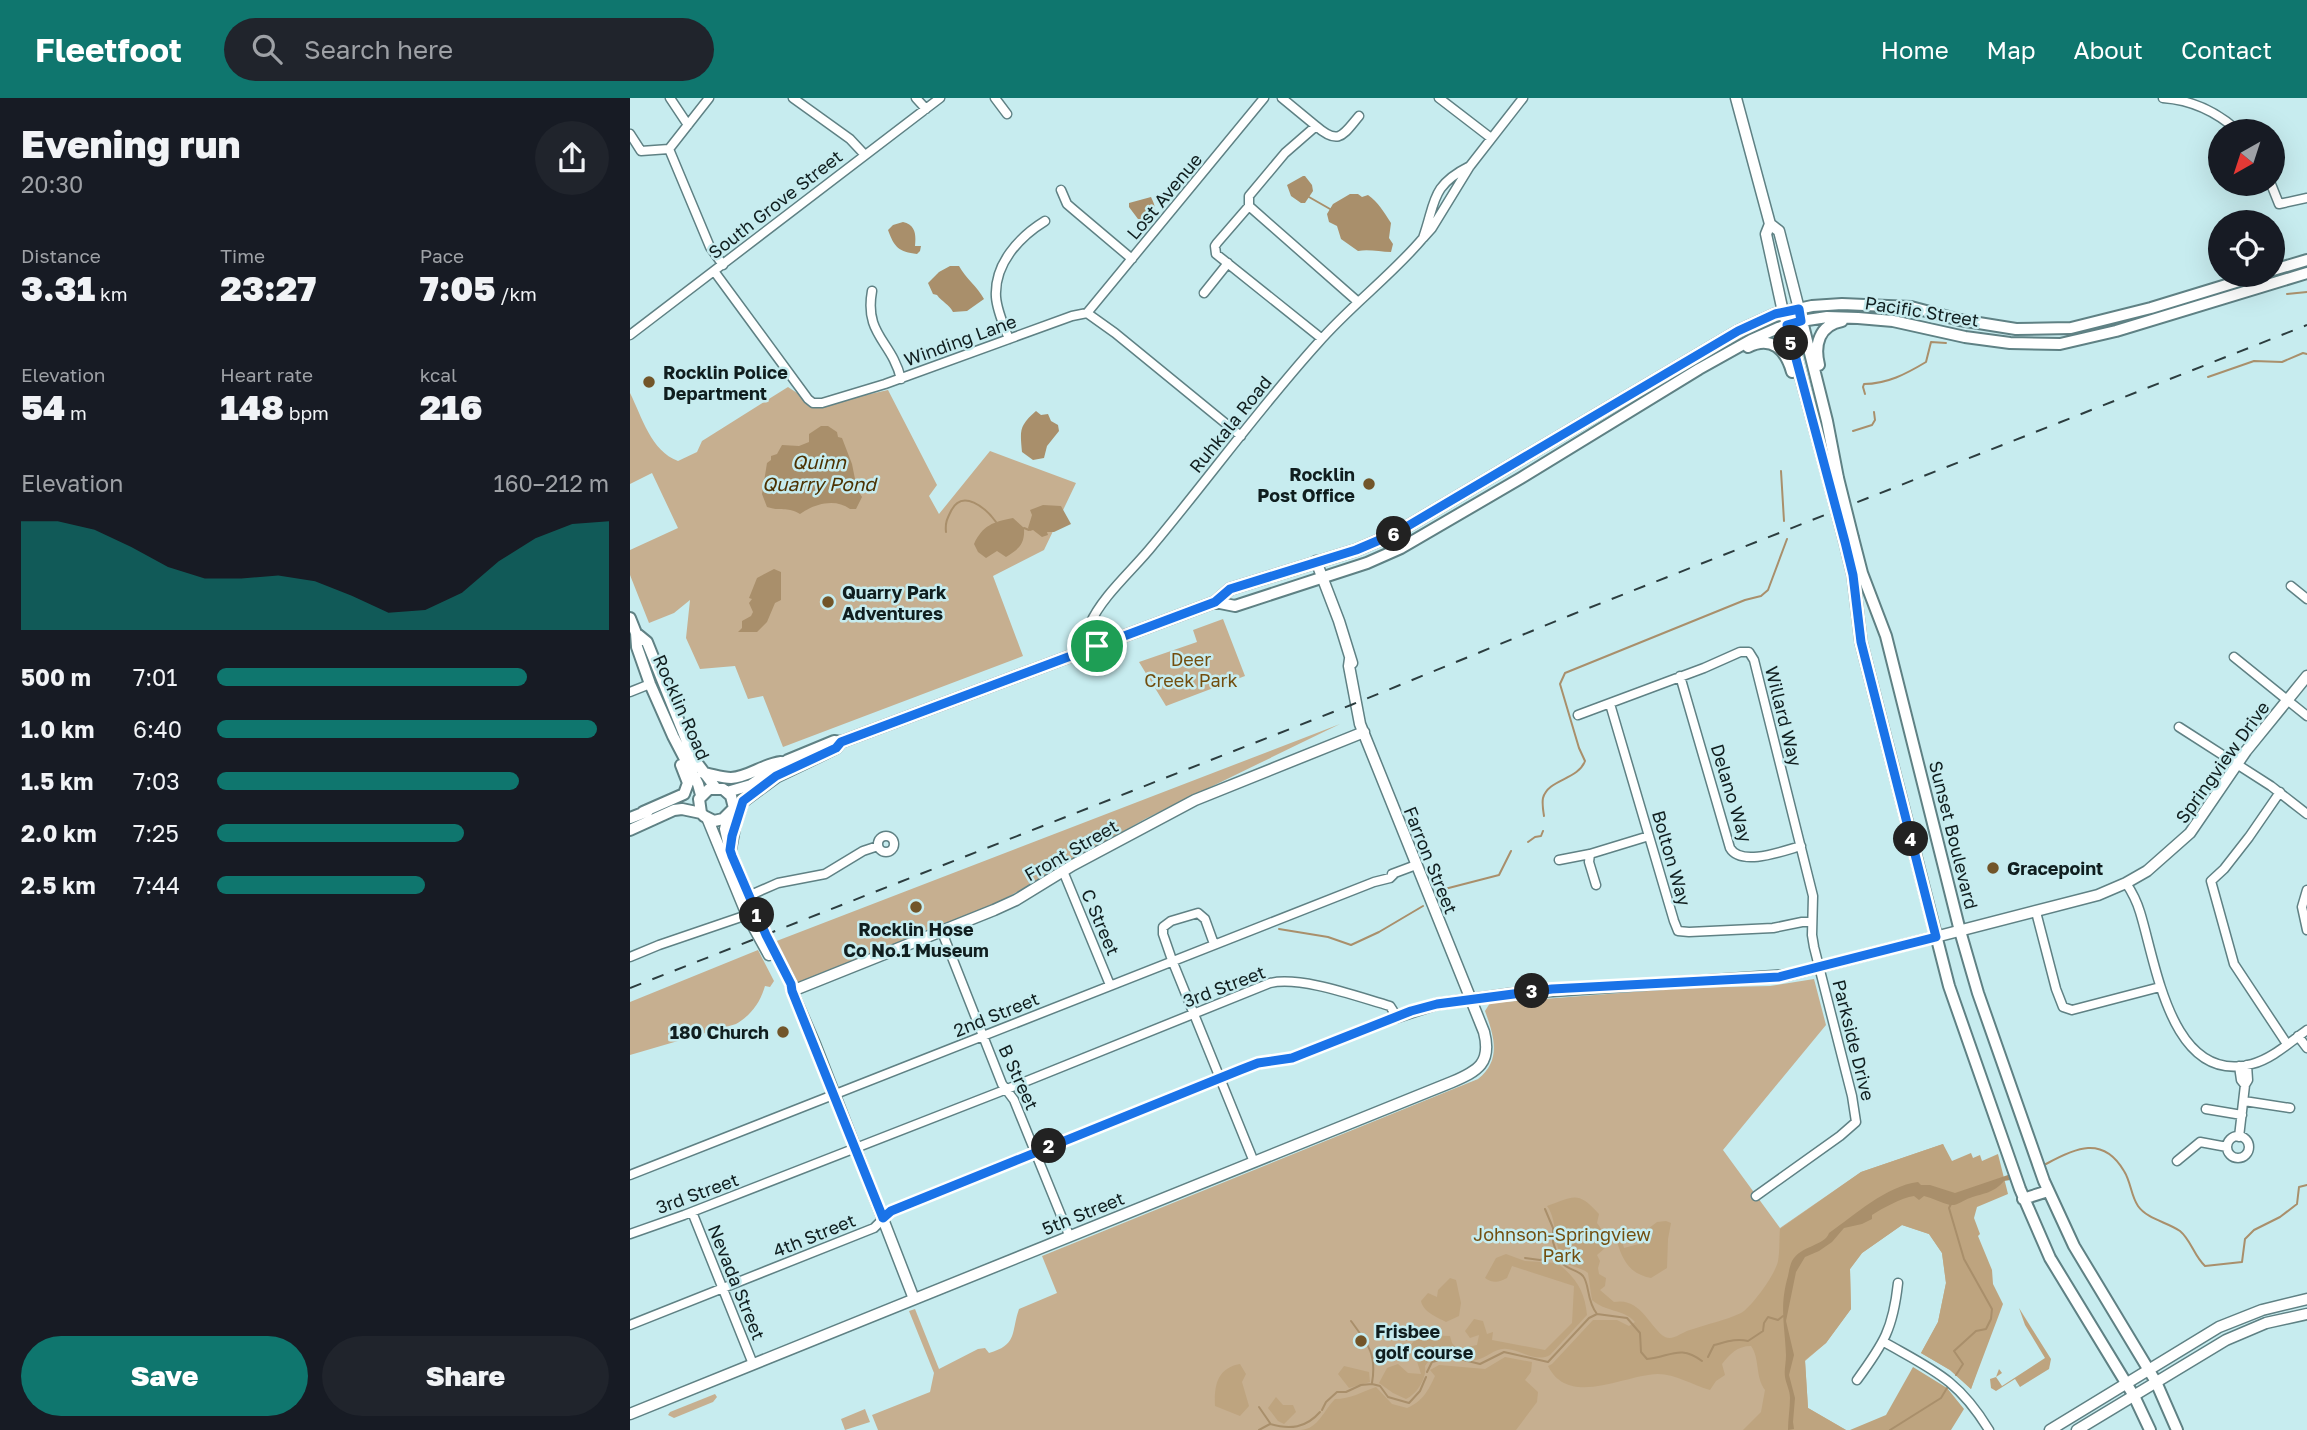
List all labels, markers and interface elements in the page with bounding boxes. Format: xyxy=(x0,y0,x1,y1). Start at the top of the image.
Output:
search box xyxy=(224,18,714,81)
text: Fleetfoot xyxy=(35,30,182,69)
icon: search xyxy=(248,30,286,68)
text: Search here xyxy=(304,34,453,65)
text: Home xyxy=(1881,35,1949,64)
text: Map xyxy=(1987,35,2036,64)
text: About xyxy=(2074,35,2143,64)
text: Contact xyxy=(2181,35,2272,64)
north arrow xyxy=(2208,119,2286,196)
map controls xyxy=(2208,119,2285,287)
text: Evening run xyxy=(21,121,240,166)
button: share xyxy=(535,121,609,195)
street label: South Grove Street xyxy=(704,145,846,263)
street label: Lost Avenue xyxy=(1122,148,1206,244)
text: 20:30 xyxy=(21,170,83,198)
button: locate xyxy=(2208,210,2285,287)
text: Distance xyxy=(21,244,101,267)
text: Time xyxy=(220,244,265,267)
text: Pace xyxy=(420,244,464,267)
text: 3.31 xyxy=(21,267,95,309)
text: 23:27 xyxy=(220,267,316,309)
text: 7:05 xyxy=(420,267,496,309)
text: km xyxy=(95,282,127,305)
text: /km xyxy=(496,282,537,305)
street label: Pacific Street xyxy=(1863,291,1981,331)
street label: Winding Lane xyxy=(901,310,1019,370)
pin: 5 xyxy=(1774,326,1808,360)
text: 5 xyxy=(1785,331,1796,354)
place label: Rocklin Police Department xyxy=(663,361,788,404)
text: Elevation xyxy=(21,363,106,386)
text: Heart rate xyxy=(220,363,313,386)
text: kcal xyxy=(420,363,457,386)
street label: Ruhkala Road xyxy=(1184,371,1276,477)
marker: Rocklin Police Department xyxy=(641,374,657,390)
text: 54 xyxy=(21,386,65,428)
text: 148 xyxy=(220,386,284,428)
text: 216 xyxy=(420,386,483,428)
text: m xyxy=(65,401,87,424)
text: bpm xyxy=(284,401,329,424)
water label: Quinn Quarry Pond xyxy=(762,450,878,495)
place label: Rocklin Post Office xyxy=(1257,463,1355,506)
text: Elevation xyxy=(21,469,123,497)
text: 160–212 m xyxy=(494,469,609,497)
marker: Rocklin Post Office xyxy=(1361,476,1377,492)
pin: 6 xyxy=(1376,516,1412,551)
text: 6 xyxy=(1387,522,1400,545)
place label: Quarry Park Adventures xyxy=(842,581,947,624)
marker: Quarry Park Adventures xyxy=(820,594,836,610)
pin xyxy=(1067,616,1127,676)
icon: arrive xyxy=(1078,627,1116,665)
park label: Deer Creek Park xyxy=(1144,648,1238,691)
street label: Rocklin Road xyxy=(649,651,715,763)
text: 500 m xyxy=(21,663,91,691)
text: 7:01 xyxy=(133,663,178,691)
street label: Willard Way xyxy=(1761,664,1807,768)
street label: Springview Drive xyxy=(2170,697,2274,827)
text: 1.0 km xyxy=(21,715,94,743)
text: 6:40 xyxy=(133,715,182,743)
street label: Delano Way xyxy=(1707,741,1757,845)
street label: Sunset Boulevard xyxy=(1925,758,1983,912)
text: 1.5 km xyxy=(21,767,93,795)
text: 7:03 xyxy=(133,767,180,795)
street label: Farron Street xyxy=(1399,803,1463,917)
street label: Bolton Way xyxy=(1648,808,1696,908)
street label: Front Street xyxy=(1020,814,1122,886)
text: 2.0 km xyxy=(21,819,97,847)
text: 7:25 xyxy=(133,819,179,847)
pin: 4 xyxy=(1894,822,1928,856)
text: 4 xyxy=(1905,827,1916,850)
place label: Gracepoint xyxy=(2007,857,2103,879)
marker: Gracepoint xyxy=(1985,860,2001,876)
text: 2.5 km xyxy=(21,871,96,899)
text: 7:44 xyxy=(133,871,180,899)
street label: C Street xyxy=(1077,885,1125,959)
pin: 1 xyxy=(740,898,774,932)
marker: Rocklin Hose Co No.1 Museum xyxy=(908,899,924,915)
text: 1 xyxy=(752,903,761,926)
place label: Rocklin Hose Co No.1 Museum xyxy=(843,918,989,961)
street label: 3rd Street xyxy=(1180,960,1268,1012)
pin: 3 xyxy=(1514,974,1550,1008)
street label: Parkside Drive xyxy=(1828,977,1880,1103)
text: 3 xyxy=(1526,979,1537,1002)
street label: 2nd Street xyxy=(950,987,1042,1041)
place label: 180 Church xyxy=(670,1021,769,1043)
marker: 180 Church xyxy=(775,1024,791,1040)
street label: B Street xyxy=(994,1041,1044,1113)
pin: 2 xyxy=(1032,1128,1066,1164)
text: 2 xyxy=(1043,1134,1054,1157)
street label: 3rd Street xyxy=(653,1168,741,1218)
street label: 5th Street xyxy=(1039,1187,1127,1239)
street label: 4th Street xyxy=(770,1208,858,1262)
street label: Nevada Street xyxy=(704,1221,770,1343)
park label: Johnson-Springview Park xyxy=(1473,1223,1651,1266)
place label: Frisbee golf course xyxy=(1375,1320,1474,1363)
marker: Frisbee golf course xyxy=(1353,1333,1369,1349)
button: Save xyxy=(21,1336,308,1416)
button: Share xyxy=(322,1336,609,1416)

